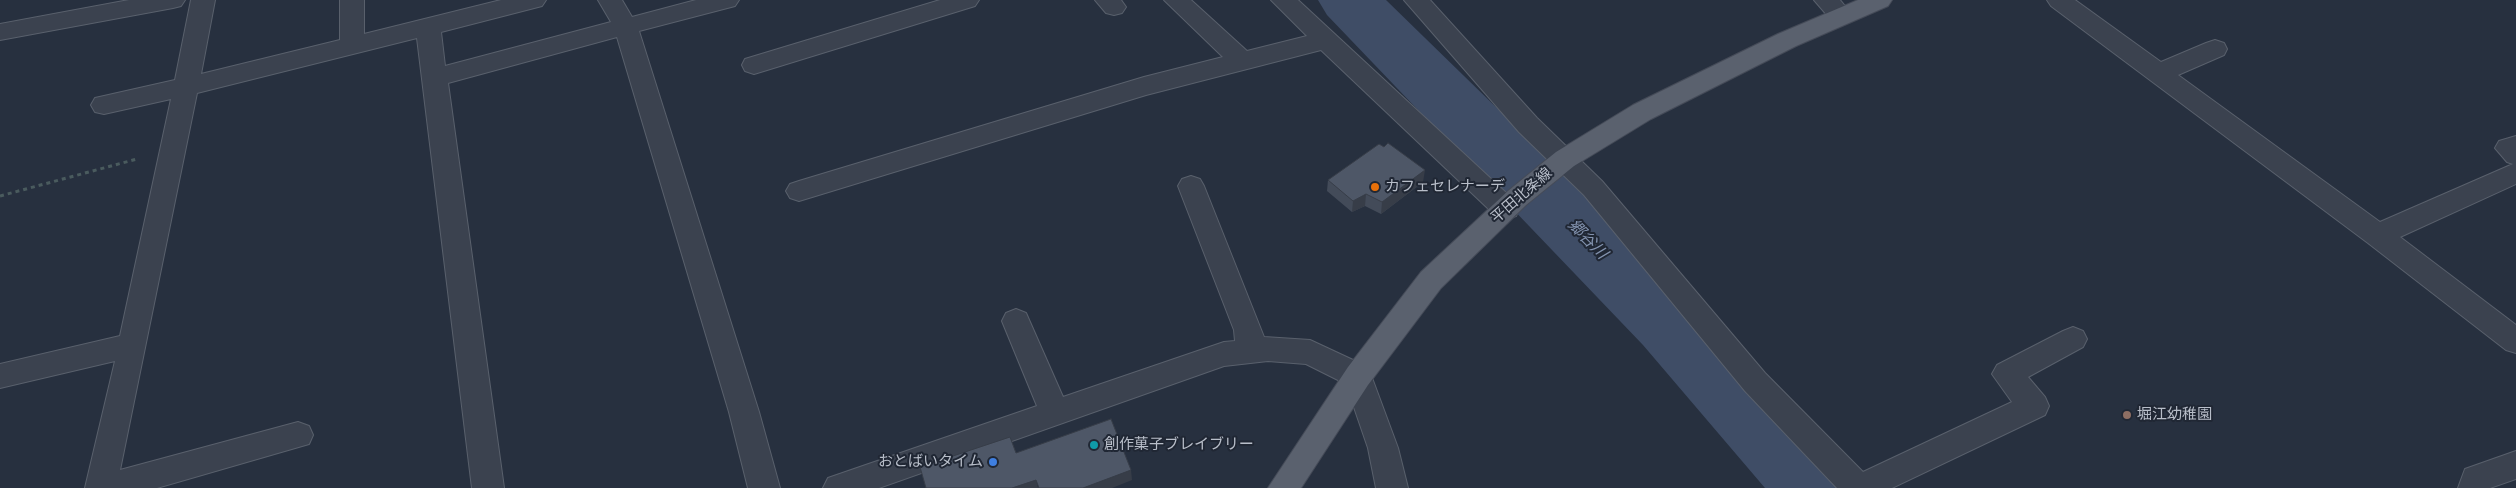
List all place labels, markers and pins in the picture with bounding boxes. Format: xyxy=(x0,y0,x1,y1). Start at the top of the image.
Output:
place label: カフェセレナーデ xyxy=(1385,178,1505,196)
marker: カフェセレナーデ xyxy=(1369,181,1381,193)
place label: 堀江幼稚園 xyxy=(2137,406,2212,424)
marker: 堀江幼稚園 xyxy=(2121,409,2133,421)
place label: 創作菓子ブレイブリー xyxy=(1104,436,1254,454)
marker: 創作菓子ブレイブリー xyxy=(1088,439,1100,451)
place label: おとばいタイム xyxy=(878,453,983,471)
marker: おとばいタイム xyxy=(987,456,999,468)

